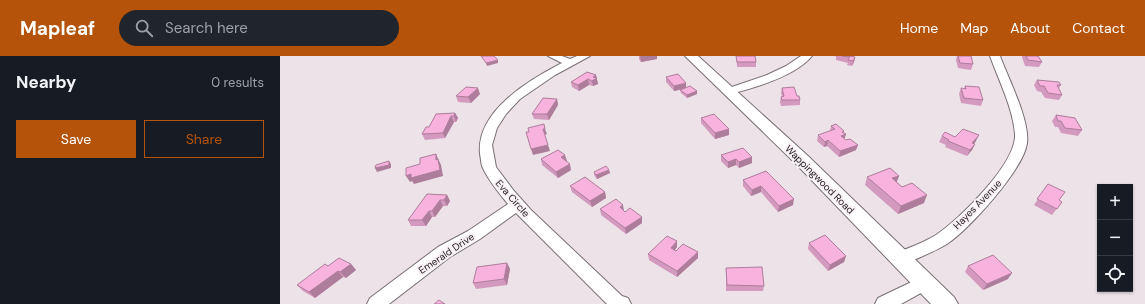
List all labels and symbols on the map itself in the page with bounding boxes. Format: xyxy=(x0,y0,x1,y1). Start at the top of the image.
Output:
street label: Wappingwood Road xyxy=(782,142,857,217)
street label: Hayes Avenue xyxy=(950,176,1005,232)
street label: Eva Circle xyxy=(493,177,533,220)
street label: Emerald Drive xyxy=(416,230,477,277)

